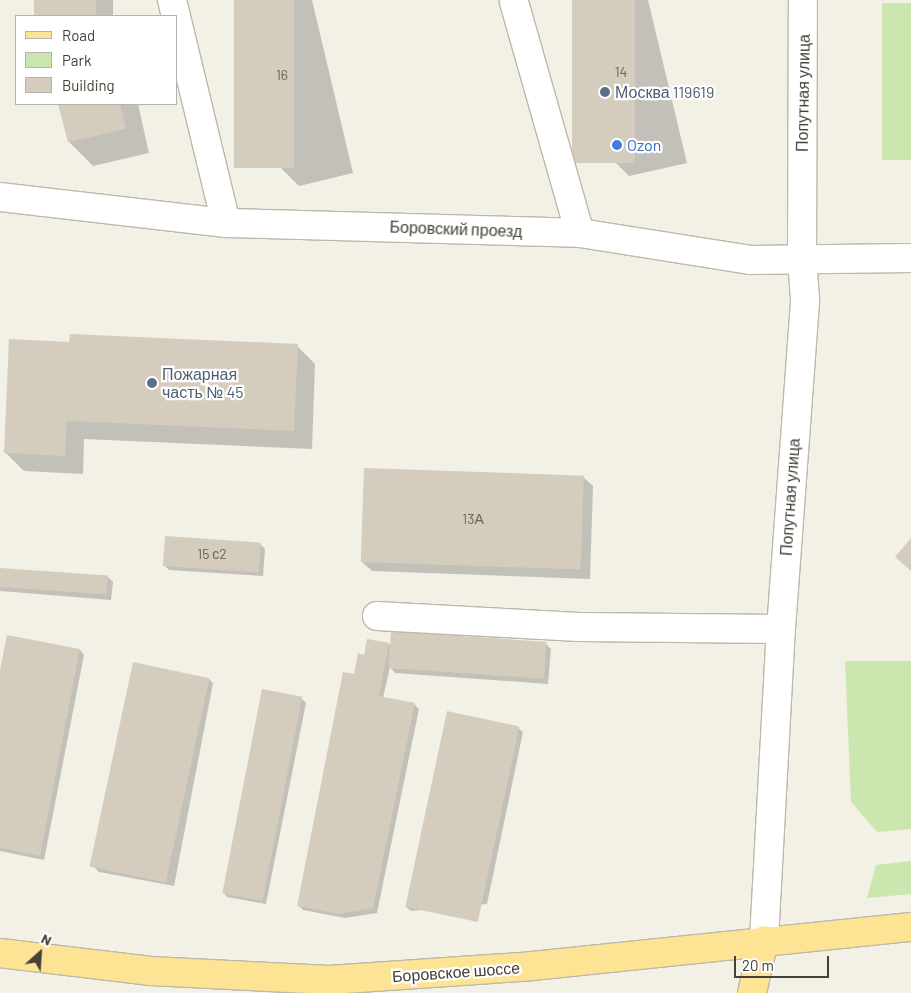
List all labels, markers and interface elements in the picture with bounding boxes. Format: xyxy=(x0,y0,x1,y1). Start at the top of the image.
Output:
legend xyxy=(15,15,178,105)
text: Road xyxy=(62,26,95,44)
street label: Попутная улица xyxy=(792,34,814,152)
text: Park xyxy=(62,51,91,69)
house number: 14 xyxy=(615,64,627,80)
house number: 16 xyxy=(276,67,288,83)
text: Building xyxy=(62,76,115,94)
place label: Москва 119619 xyxy=(615,82,714,102)
marker: Москва 119619 xyxy=(599,86,611,98)
place label: Ozon xyxy=(627,135,661,155)
marker: Ozon xyxy=(611,139,623,151)
street label: Боровский проезд xyxy=(389,217,523,241)
place label: Пожарная часть № 45 xyxy=(162,364,244,402)
marker: Пожарная часть № 45 xyxy=(146,377,158,389)
street label: Попутная улица xyxy=(776,437,804,557)
house number: 13А xyxy=(462,511,484,527)
house number: 15 с2 xyxy=(197,546,227,562)
north arrow xyxy=(15,928,65,978)
text: N xyxy=(39,929,55,949)
scale bar xyxy=(736,946,831,978)
text: 20 m xyxy=(742,956,774,974)
street label: Боровское шоссе xyxy=(391,958,521,986)

